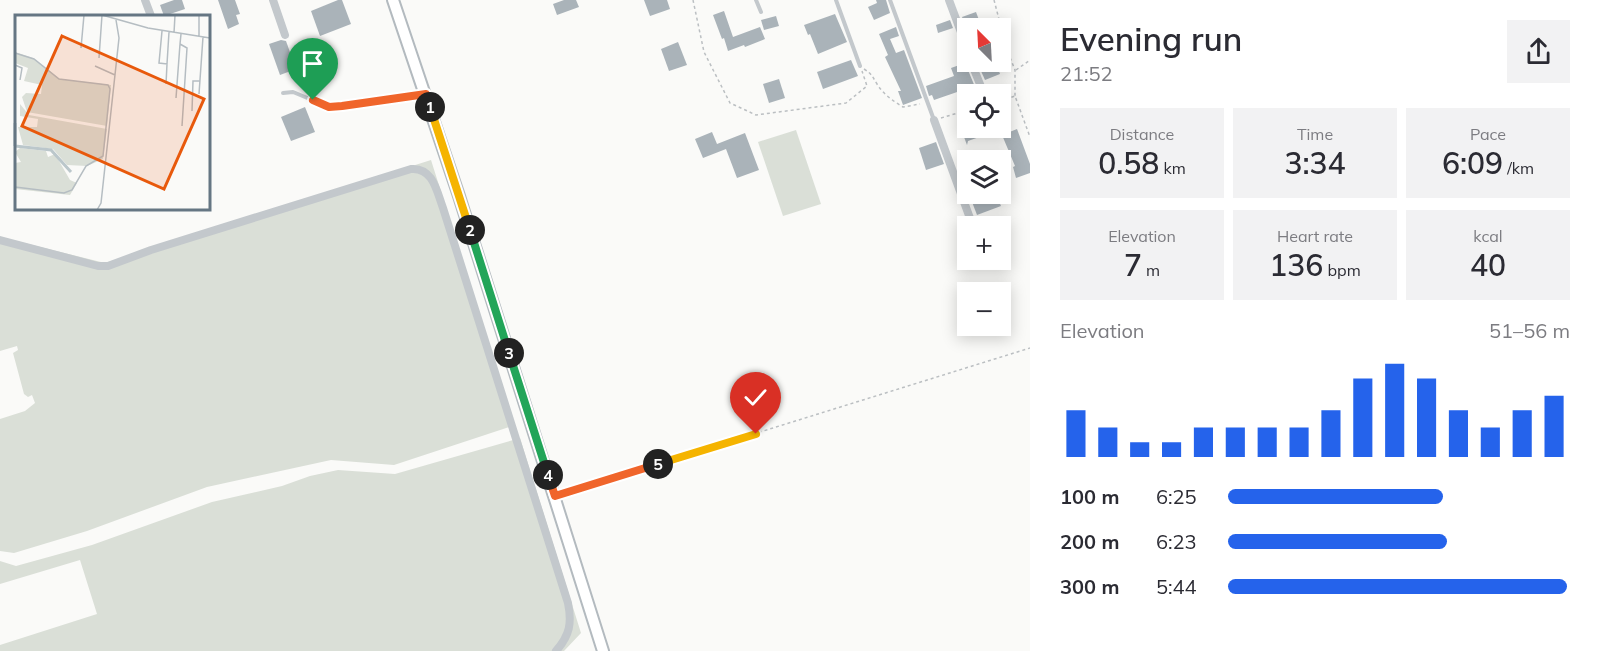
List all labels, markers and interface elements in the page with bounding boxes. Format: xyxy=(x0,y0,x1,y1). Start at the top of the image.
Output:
inset map xyxy=(15,15,210,210)
north arrow xyxy=(957,18,1011,72)
map controls xyxy=(957,18,1011,336)
text: Evening run xyxy=(1060,18,1242,59)
button: share xyxy=(1507,20,1570,83)
pin xyxy=(287,38,338,100)
icon: arrive xyxy=(296,47,329,80)
text: 21:52 xyxy=(1060,61,1113,86)
button: locate xyxy=(957,84,1011,138)
pin: 1 xyxy=(415,92,445,122)
text: 1 xyxy=(425,97,435,117)
text: Distance xyxy=(1110,124,1174,144)
text: Time xyxy=(1297,124,1333,144)
text: Pace xyxy=(1470,124,1506,144)
text: 0.58 xyxy=(1098,144,1159,182)
text: 3:34 xyxy=(1284,144,1346,182)
text: 6:09 xyxy=(1442,144,1503,182)
button: layers xyxy=(957,150,1011,204)
text: km xyxy=(1159,158,1186,178)
text: /km xyxy=(1503,158,1534,178)
pin: 2 xyxy=(455,215,485,245)
button: + xyxy=(957,216,1011,270)
text: 2 xyxy=(465,220,475,240)
text: Elevation xyxy=(1108,226,1176,246)
text: Heart rate xyxy=(1277,226,1353,246)
text: kcal xyxy=(1473,226,1503,246)
text: 7 xyxy=(1124,246,1142,284)
text: 136 xyxy=(1269,246,1323,284)
text: 40 xyxy=(1470,246,1506,284)
text: m xyxy=(1142,260,1160,280)
text: bpm xyxy=(1323,260,1361,280)
button: − xyxy=(957,282,1011,336)
text: Elevation xyxy=(1060,318,1145,343)
text: 51–56 m xyxy=(1489,318,1570,343)
pin: 3 xyxy=(494,338,524,368)
text: 3 xyxy=(504,343,514,363)
pin xyxy=(730,372,781,434)
icon: check xyxy=(739,381,772,414)
pin: 5 xyxy=(643,449,673,479)
text: 5 xyxy=(653,454,663,474)
pin: 4 xyxy=(533,460,563,490)
text: 4 xyxy=(543,465,553,485)
text: 100 m xyxy=(1060,484,1119,509)
text: 6:25 xyxy=(1156,484,1197,509)
text: 200 m xyxy=(1060,529,1119,554)
text: 6:23 xyxy=(1156,529,1197,554)
text: 300 m xyxy=(1060,574,1119,599)
text: 5:44 xyxy=(1156,574,1197,599)

